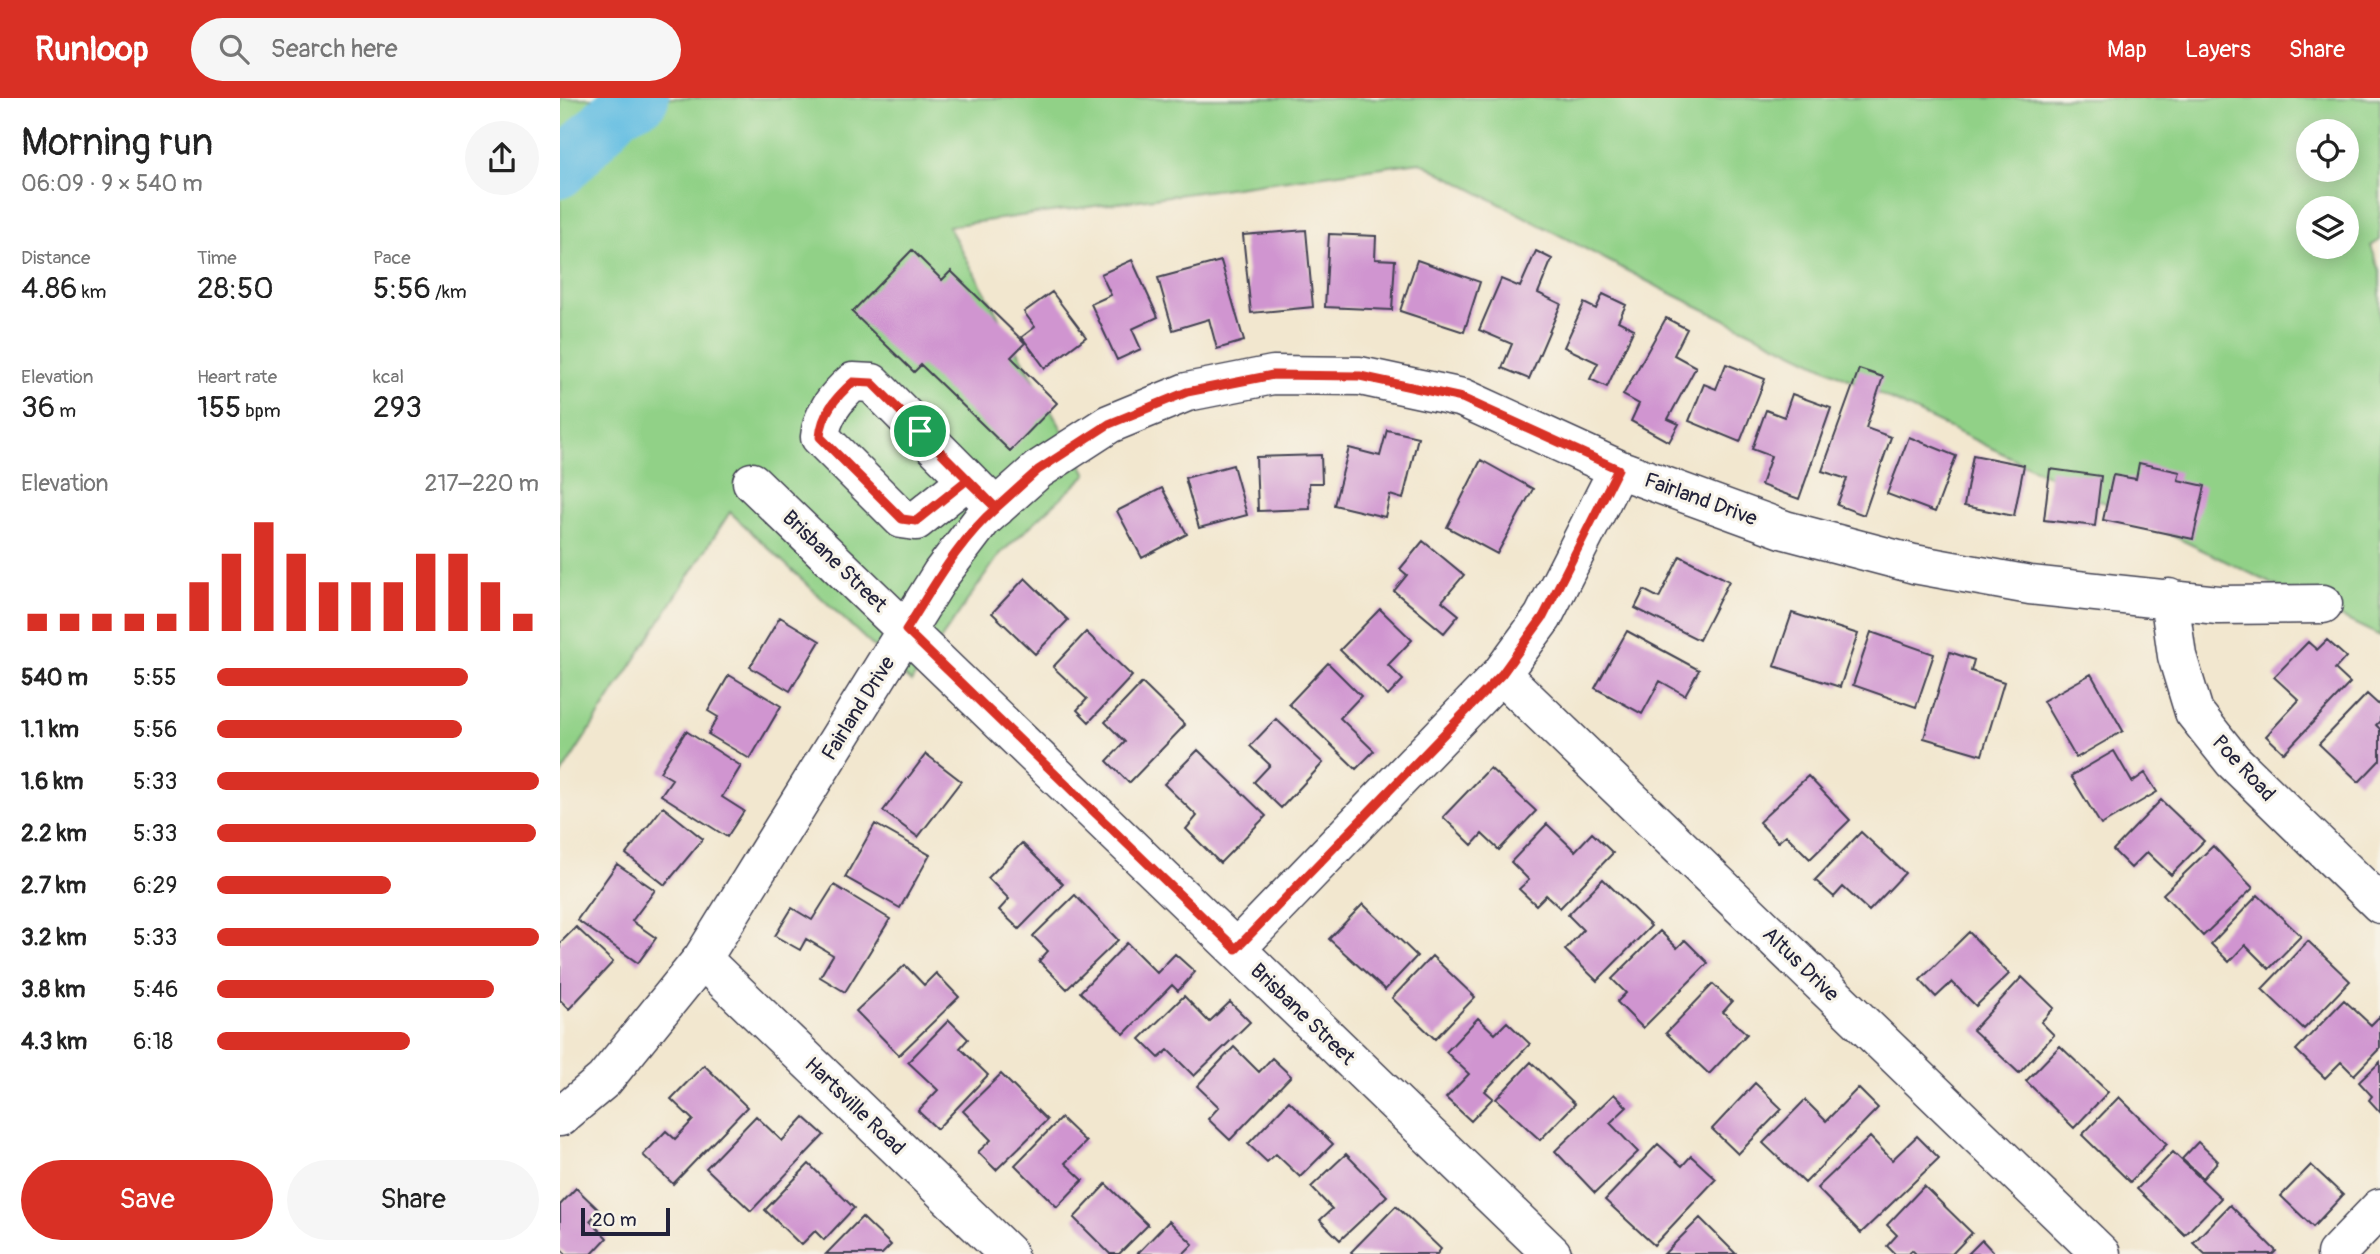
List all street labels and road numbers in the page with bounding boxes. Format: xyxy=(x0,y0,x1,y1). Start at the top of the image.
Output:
street label: Fairland Drive xyxy=(1641,467,1762,533)
street label: Brisbane Street xyxy=(776,505,893,619)
street label: Fairland Drive xyxy=(816,650,901,765)
street label: Poe Road xyxy=(2206,729,2281,807)
street label: Altus Drive xyxy=(1757,921,1845,1008)
street label: Brisbane Street xyxy=(1244,958,1361,1072)
street label: Hartsville Road xyxy=(799,1051,911,1161)

